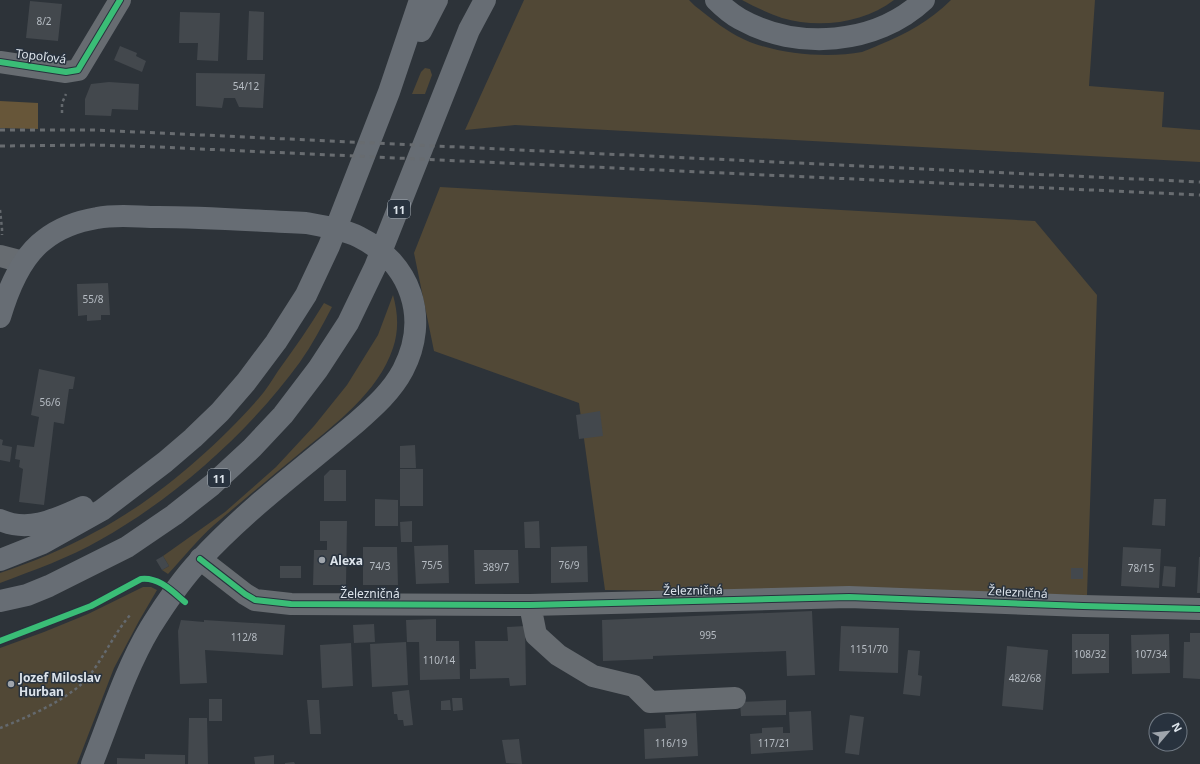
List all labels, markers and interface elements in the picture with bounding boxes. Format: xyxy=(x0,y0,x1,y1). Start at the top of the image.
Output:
house number: 8/2 xyxy=(36,14,52,28)
street label: Topoľová xyxy=(15,44,67,68)
house number: 54/12 xyxy=(233,79,260,93)
road number: 11 xyxy=(388,200,410,218)
house number: 55/8 xyxy=(83,292,104,306)
house number: 56/6 xyxy=(40,395,61,409)
road number: 11 xyxy=(208,469,230,487)
place label: Alexa xyxy=(330,552,363,569)
marker: Alexa xyxy=(317,555,327,565)
house number: 75/5 xyxy=(422,558,443,572)
house number: 76/9 xyxy=(559,558,580,572)
house number: 74/3 xyxy=(370,559,391,573)
house number: 389/7 xyxy=(483,560,510,574)
house number: 78/15 xyxy=(1128,561,1155,575)
street label: Železničná xyxy=(663,581,723,599)
street label: Železničná xyxy=(988,582,1048,602)
street label: Železničná xyxy=(340,585,400,602)
house number: 995 xyxy=(699,628,717,642)
house number: 112/8 xyxy=(231,630,258,644)
house number: 1151/70 xyxy=(850,642,888,656)
house number: 108/32 xyxy=(1074,647,1106,661)
house number: 107/34 xyxy=(1135,647,1167,661)
house number: 110/14 xyxy=(423,653,455,667)
place label: Jozef Miloslav Hurban xyxy=(18,669,101,700)
house number: 482/68 xyxy=(1009,671,1041,685)
marker: Jozef Miloslav Hurban xyxy=(6,679,16,689)
north arrow xyxy=(1148,712,1188,752)
text: N xyxy=(1169,720,1186,735)
house number: 116/19 xyxy=(655,736,687,750)
house number: 117/21 xyxy=(758,736,790,750)

